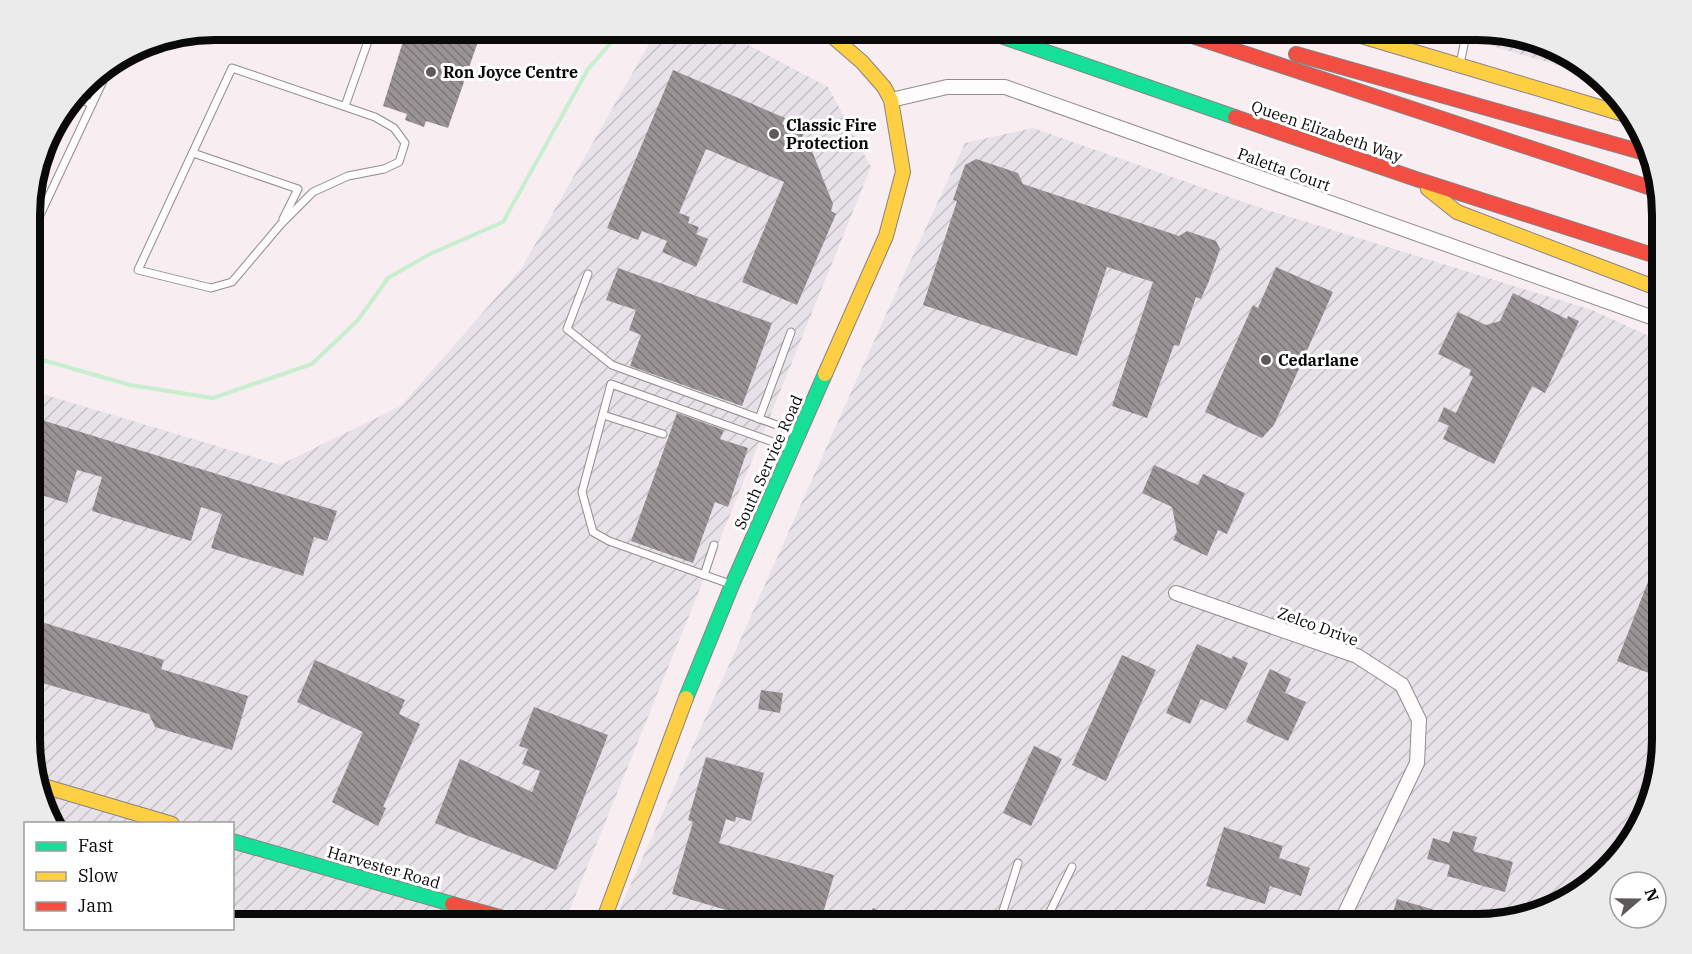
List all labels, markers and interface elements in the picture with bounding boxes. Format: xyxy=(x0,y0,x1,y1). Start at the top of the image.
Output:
place label: Ron Joyce Centre xyxy=(443,62,578,82)
marker: Ron Joyce Centre xyxy=(424,65,438,79)
street label: Queen Elizabeth Way xyxy=(1249,96,1406,166)
place label: Classic Fire Protection xyxy=(786,115,877,153)
marker: Classic Fire Protection xyxy=(767,127,781,141)
street label: Paletta Court xyxy=(1235,143,1334,195)
place label: Cedarlane xyxy=(1278,350,1359,370)
marker: Cedarlane xyxy=(1259,353,1273,367)
street label: South Service Road xyxy=(729,391,807,532)
street label: Zelco Drive xyxy=(1275,602,1361,650)
legend xyxy=(24,822,234,930)
text: Fast xyxy=(78,834,113,857)
street label: Harvester Road xyxy=(325,841,443,893)
text: Slow xyxy=(78,864,118,887)
north arrow xyxy=(1608,870,1668,930)
text: N xyxy=(1641,886,1664,904)
text: Jam xyxy=(78,894,113,917)

